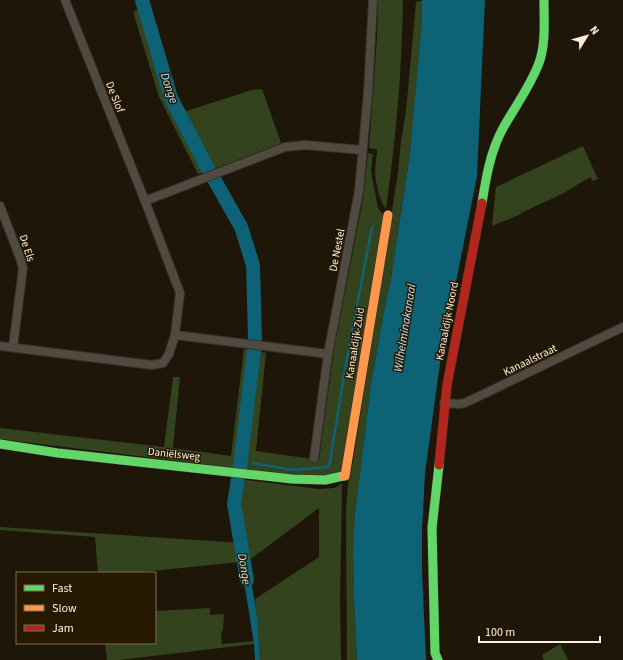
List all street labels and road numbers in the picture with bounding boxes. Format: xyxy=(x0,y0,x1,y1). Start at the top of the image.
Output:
street label: De Slof xyxy=(102,79,128,115)
street label: De Nestel xyxy=(326,227,349,273)
street label: De Els xyxy=(16,233,39,264)
street label: Kanaaldijk Noord xyxy=(432,280,462,362)
street label: Kanaaldijk-Zuid xyxy=(342,306,368,380)
street label: Kanaalstraat xyxy=(501,340,560,379)
street label: Daniëlsweg xyxy=(147,444,201,464)

